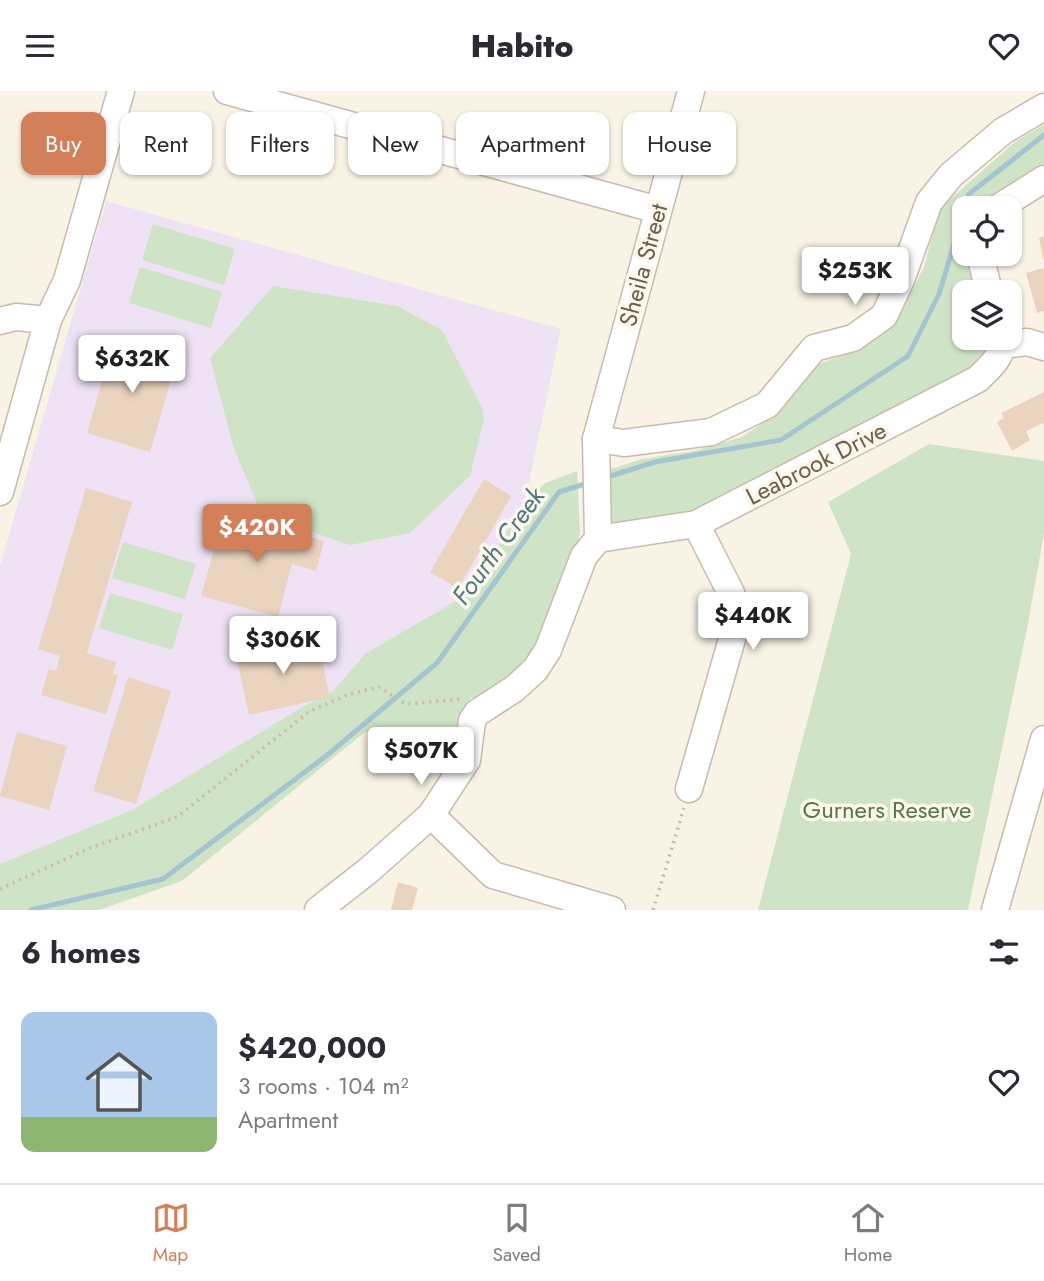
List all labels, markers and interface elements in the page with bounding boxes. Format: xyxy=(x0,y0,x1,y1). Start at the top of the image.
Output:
text: Habito xyxy=(470,23,574,69)
icon: menu xyxy=(21,27,59,65)
icon: heart xyxy=(985,27,1023,65)
chip: Buy xyxy=(21,112,106,175)
chip: Rent xyxy=(120,112,212,175)
chip: Filters xyxy=(226,112,334,175)
chip: New xyxy=(348,112,442,175)
chip: Apartment xyxy=(456,112,609,175)
chip: House xyxy=(623,112,736,175)
map controls xyxy=(952,196,1022,350)
button: locate xyxy=(952,196,1022,266)
street label: Sheila Street xyxy=(610,199,676,330)
pin: $253K xyxy=(806,247,904,307)
text: $253K xyxy=(818,253,892,287)
button: layers xyxy=(952,280,1022,350)
pin: $632K xyxy=(83,335,181,395)
text: $632K xyxy=(94,341,170,375)
street label: Leabrook Drive xyxy=(740,413,892,513)
water label: Fourth Creek xyxy=(442,478,555,613)
pin: $420K xyxy=(208,505,306,564)
text: $420K xyxy=(219,510,295,544)
pin: $440K xyxy=(704,593,802,652)
text: $440K xyxy=(714,598,792,632)
pin: $306K xyxy=(234,617,332,676)
text: $306K xyxy=(245,622,321,656)
pin: $507K xyxy=(372,727,470,787)
text: $507K xyxy=(384,733,458,767)
park label: Gurners Reserve xyxy=(803,792,971,827)
text: 6 homes xyxy=(21,931,140,974)
icon: filters xyxy=(985,933,1023,971)
text: $420,000 xyxy=(238,1026,386,1069)
icon: home xyxy=(77,1040,161,1124)
icon: heart xyxy=(985,1063,1023,1101)
text: 3 rooms · 104 m² xyxy=(238,1069,408,1103)
text: Apartment xyxy=(238,1103,338,1137)
tab: Map xyxy=(152,1199,190,1268)
tab: Saved xyxy=(493,1199,541,1268)
tab: Home xyxy=(844,1199,892,1268)

